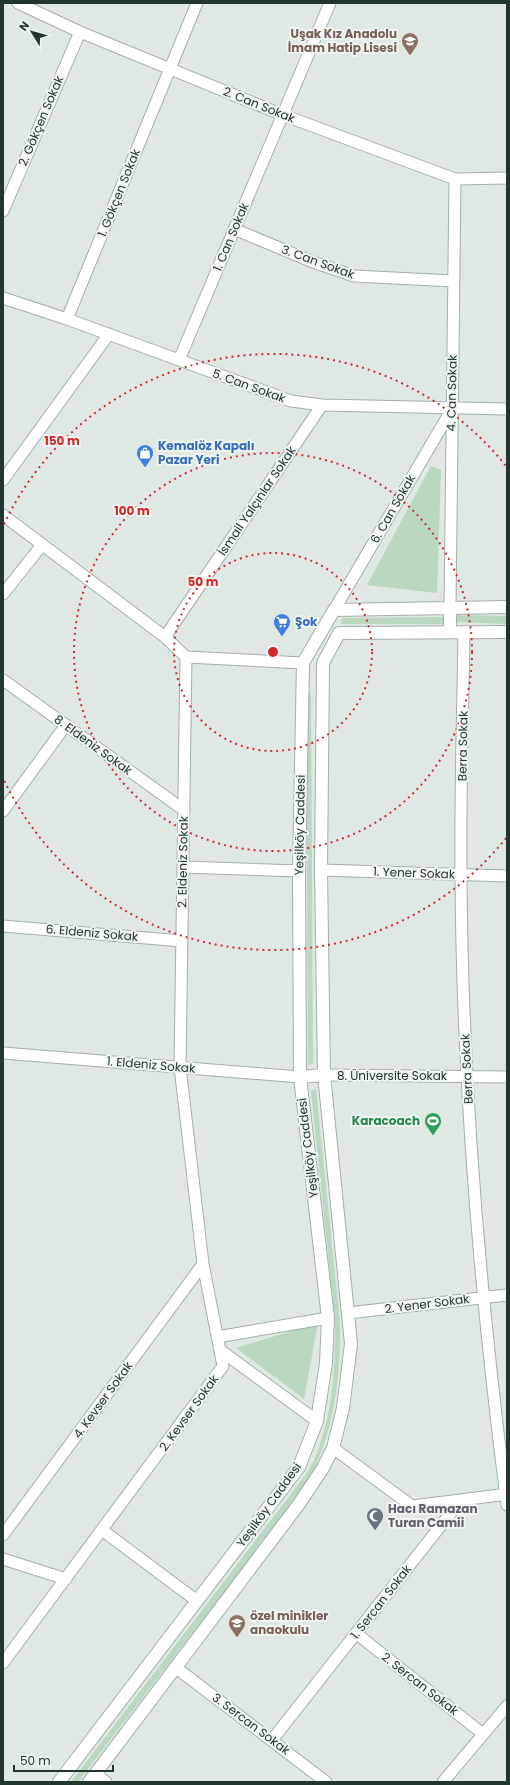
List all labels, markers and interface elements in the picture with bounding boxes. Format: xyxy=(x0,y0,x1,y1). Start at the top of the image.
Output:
north arrow xyxy=(12,12,52,52)
text: N xyxy=(15,18,33,34)
place label: Uşak Kız Anadolu İmam Hatip Lisesi xyxy=(288,25,397,56)
school or university icon: Uşak Kız Anadolu İmam Hatip Lisesi xyxy=(400,31,420,56)
street label: 2. Gökçen Sokak xyxy=(14,72,68,169)
street label: 2. Can Sokak xyxy=(221,82,298,127)
street label: 1. Gökçen Sokak xyxy=(93,145,144,239)
street label: 1. Can Sokak xyxy=(208,199,253,274)
street label: 3. Can Sokak xyxy=(279,241,358,283)
street label: 4. Can Sokak xyxy=(442,354,461,432)
street label: 5. Can Sokak xyxy=(210,364,289,407)
text: 150 m xyxy=(44,432,80,449)
place label: Kemalöz Kapalı Pazar Yeri xyxy=(158,437,255,468)
street label: İsmail Yalçınlar Sokak xyxy=(214,442,300,559)
shop icon: Kemalöz Kapalı Pazar Yeri xyxy=(135,443,155,468)
street label: 6. Can Sokak xyxy=(366,471,420,546)
text: 100 m xyxy=(114,502,150,519)
text: 50 m xyxy=(188,573,219,590)
supermarket icon: Şok xyxy=(272,612,292,637)
place label: Şok xyxy=(295,613,318,630)
centre of rings xyxy=(266,645,280,659)
street label: Berra Sokak xyxy=(453,710,472,781)
street label: 8. Eldeniz Sokak xyxy=(51,711,136,779)
street label: Yeşilköy Caddesi xyxy=(290,774,309,875)
street label: 2. Eldeniz Sokak xyxy=(173,815,192,908)
street label: 1. Yener Sokak xyxy=(373,863,456,882)
street label: 6. Eldeniz Sokak xyxy=(45,920,140,945)
street label: Berra Sokak xyxy=(456,1033,477,1105)
street label: 1. Eldeniz Sokak xyxy=(106,1052,197,1077)
street label: 8. Üniversite Sokak xyxy=(337,1067,448,1084)
street label: Yeşilköy Caddesi xyxy=(293,1097,322,1199)
sports icon: Karacoach xyxy=(423,1111,443,1136)
place label: Karacoach xyxy=(352,1112,420,1129)
street label: 2. Yener Sokak xyxy=(384,1290,471,1317)
street label: 4. Kevser Sokak xyxy=(69,1357,137,1442)
street label: 2. Kevser Sokak xyxy=(155,1370,223,1454)
street label: Yeşilköy Caddesi xyxy=(232,1459,305,1550)
place label: Hacı Ramazan Turan Camii xyxy=(388,1500,478,1531)
mosque icon: Hacı Ramazan Turan Camii xyxy=(365,1506,385,1531)
street label: 1. Sercan Sokak xyxy=(346,1560,416,1642)
place label: özel minikler anaokulu xyxy=(250,1607,328,1638)
school or university icon: özel minikler anaokulu xyxy=(227,1613,247,1638)
street label: 2. Sercan Sokak xyxy=(378,1648,463,1719)
street label: 3. Sercan Sokak xyxy=(209,1689,294,1759)
scale bar xyxy=(14,1747,113,1773)
text: 50 m xyxy=(20,1752,51,1769)

